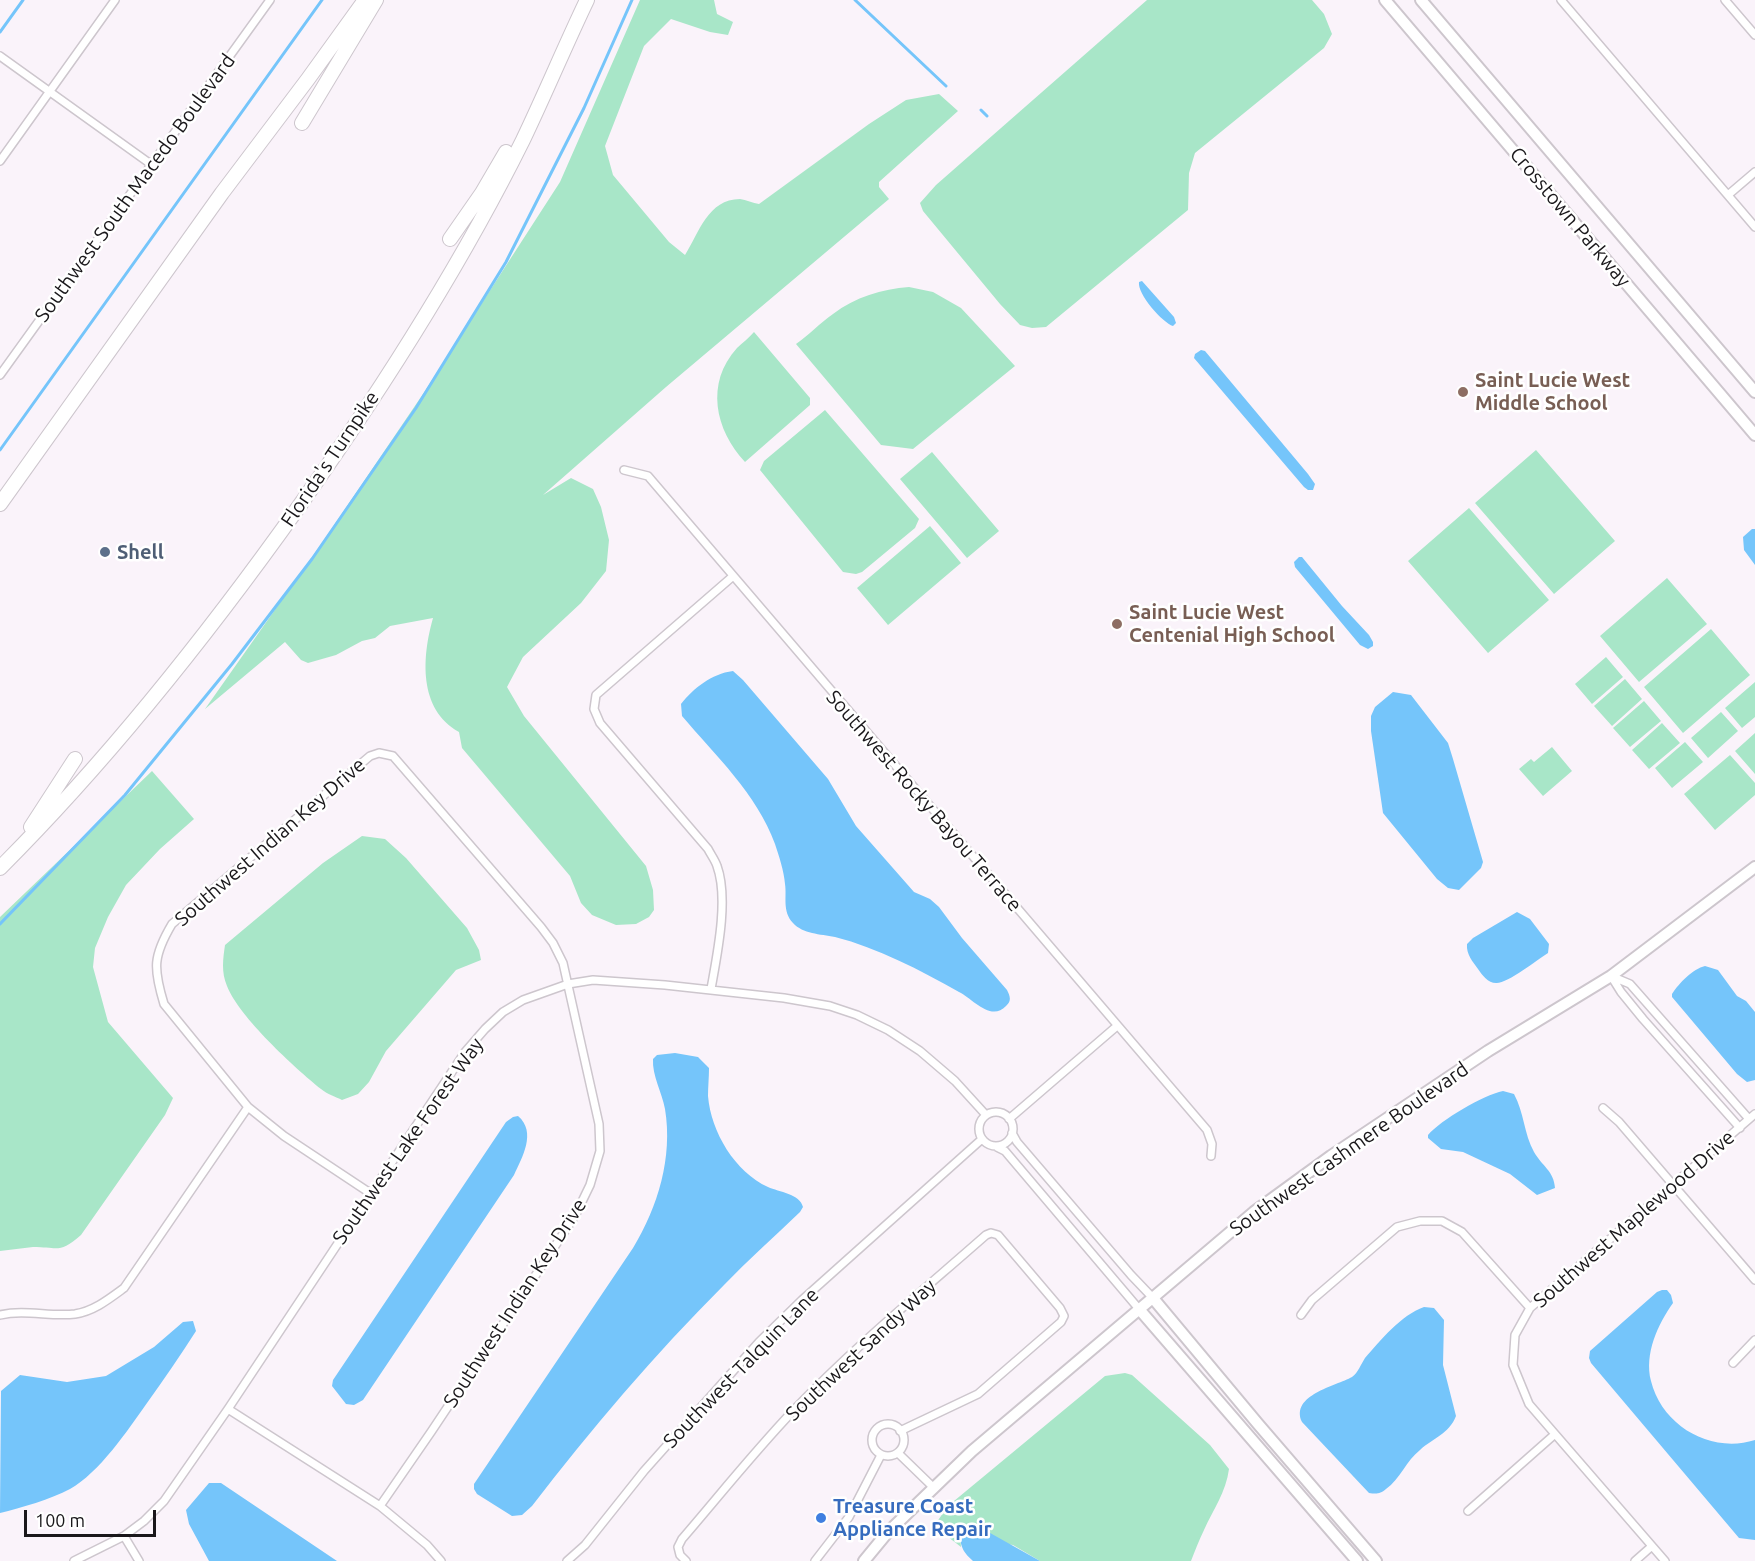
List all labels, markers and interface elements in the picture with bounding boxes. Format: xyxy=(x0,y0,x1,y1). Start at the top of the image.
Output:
street label: Southwest South Macedo Boulevard xyxy=(30,49,240,327)
street label: Crosstown Parkway xyxy=(1505,142,1635,292)
place label: Saint Lucie West Middle School xyxy=(1475,368,1630,415)
marker: Saint Lucie West Middle School xyxy=(1456,385,1470,399)
street label: Florida's Turnpike xyxy=(276,387,384,531)
place label: Shell xyxy=(117,540,164,564)
marker: Shell xyxy=(98,545,112,559)
place label: Saint Lucie West Centenial High School xyxy=(1129,600,1335,647)
marker: Saint Lucie West Centenial High School xyxy=(1110,617,1124,631)
street label: Southwest Rocky Bayou Terrace xyxy=(821,685,1027,917)
street label: Southwest Indian Key Drive xyxy=(170,753,370,931)
street label: Southwest Lake Forest Way xyxy=(328,1033,488,1249)
street label: Southwest Cashmere Boulevard xyxy=(1225,1057,1473,1241)
street label: Southwest Maplewood Drive xyxy=(1529,1125,1739,1313)
street label: Southwest Indian Key Drive xyxy=(438,1194,592,1412)
street label: Southwest Sandy Way xyxy=(781,1274,941,1426)
street label: Southwest Talquin Lane xyxy=(658,1283,824,1453)
place label: Treasure Coast Appliance Repair xyxy=(833,1494,992,1541)
scale bar xyxy=(27,1498,159,1536)
text: 100 m xyxy=(35,1510,85,1530)
marker: Treasure Coast Appliance Repair xyxy=(814,1511,828,1525)

